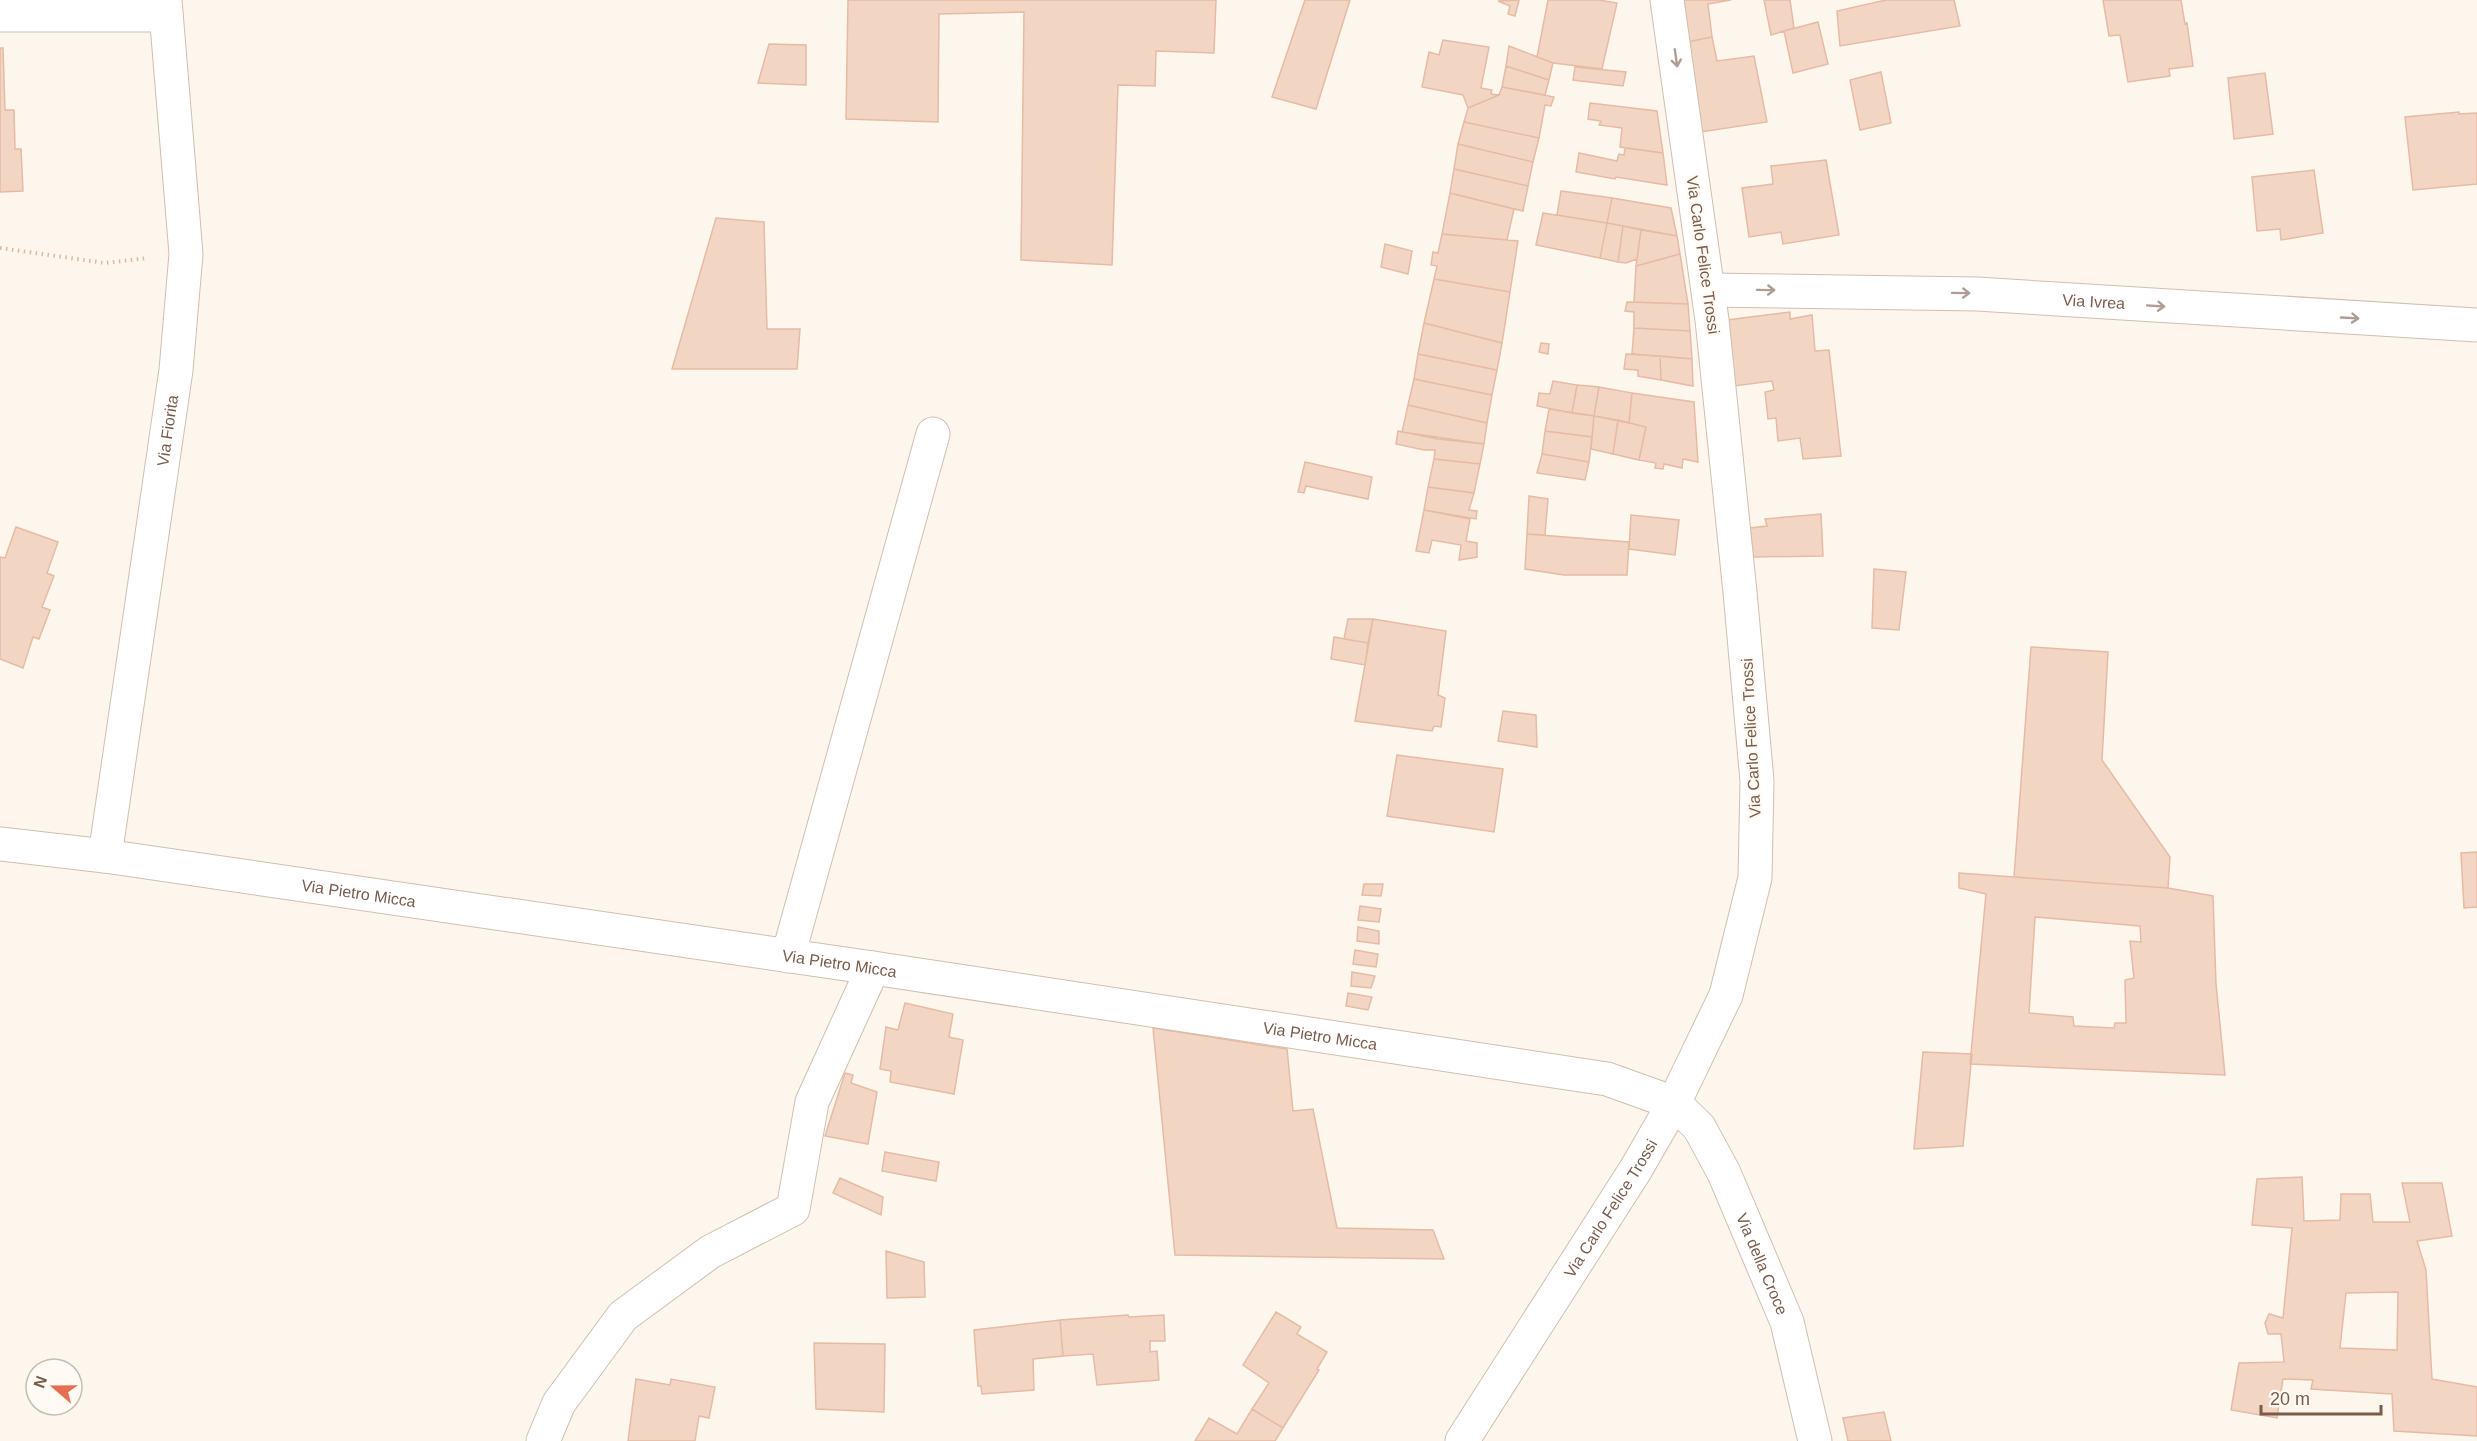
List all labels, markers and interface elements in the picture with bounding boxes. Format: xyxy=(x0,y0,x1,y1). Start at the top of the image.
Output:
one-way arrow xyxy=(1670,48,1681,67)
street label: Via Carlo Felice Trossi xyxy=(1683,175,1723,335)
one-way arrow xyxy=(1756,285,1776,296)
one-way arrow xyxy=(1951,288,1971,299)
street label: Via Ivrea xyxy=(2062,291,2126,312)
one-way arrow xyxy=(2145,301,2165,312)
one-way arrow xyxy=(2340,312,2360,323)
street label: Via Fiorita xyxy=(154,394,181,467)
street label: Via Carlo Felice Trossi xyxy=(1738,658,1764,818)
street label: Via Pietro Micca xyxy=(300,876,417,910)
street label: Via Pietro Micca xyxy=(781,946,898,980)
street label: Via Pietro Micca xyxy=(1262,1019,1379,1053)
street label: Via Carlo Felice Trossi xyxy=(1560,1136,1660,1280)
street label: Via della Croce xyxy=(1734,1211,1791,1317)
north arrow xyxy=(24,1357,84,1417)
text: N xyxy=(30,1374,50,1390)
scale bar xyxy=(2261,1378,2381,1416)
text: 20 m xyxy=(2270,1389,2310,1409)

